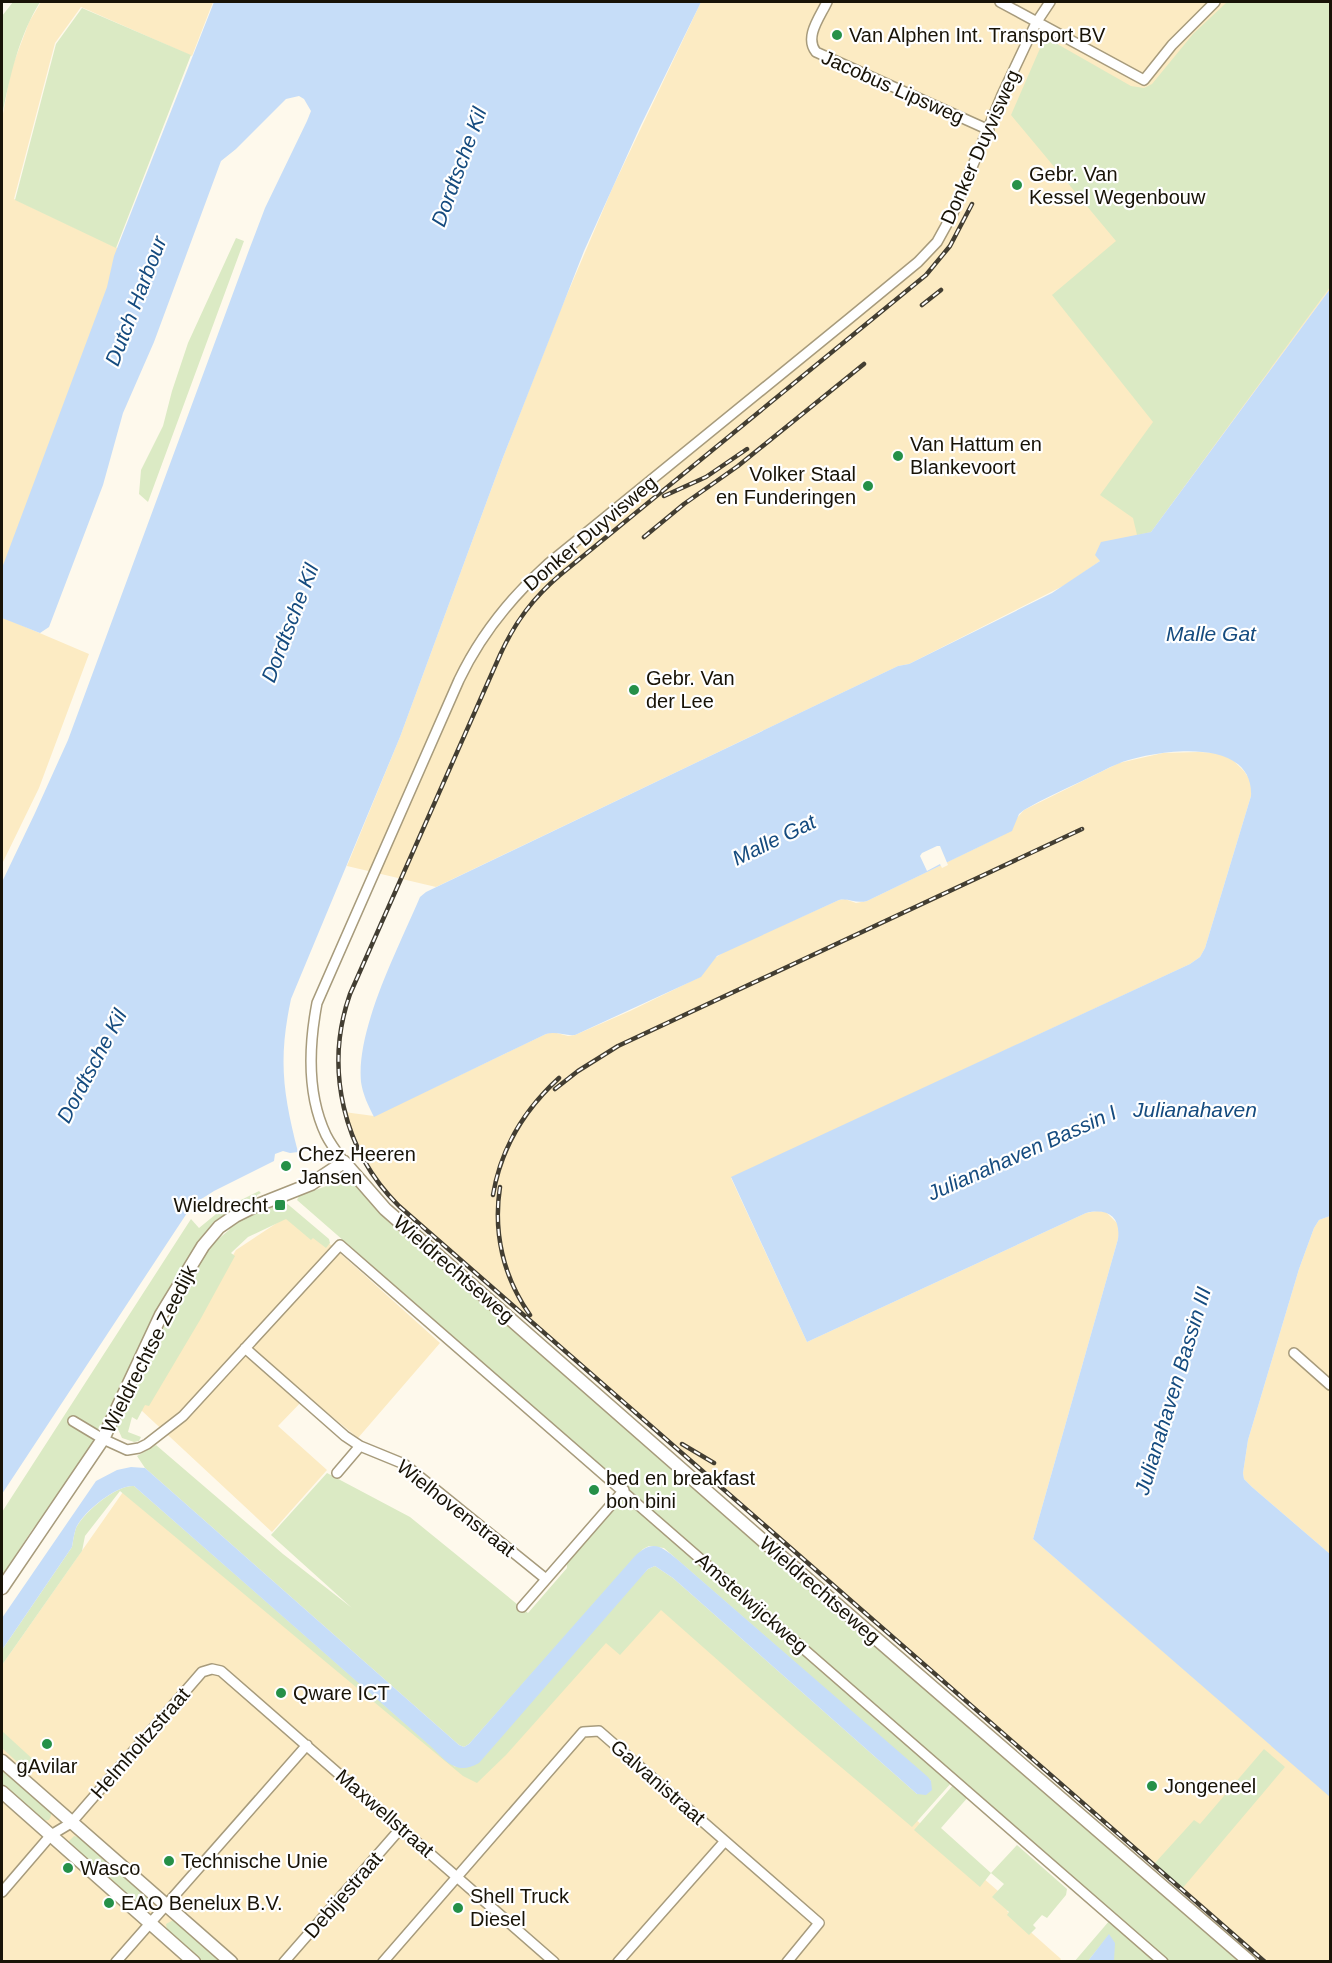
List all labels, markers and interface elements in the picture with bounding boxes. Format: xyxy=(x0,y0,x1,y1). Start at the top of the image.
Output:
place label: Van Alphen Int. Transport BV xyxy=(849,24,1106,46)
marker: Van Alphen Int. Transport BV xyxy=(830,28,844,42)
street label: Jacobus Lipsweg xyxy=(818,46,968,128)
street label: Donker Duyvisweg xyxy=(936,66,1024,228)
water label: Dordtsche Kil xyxy=(426,103,491,229)
place label: Gebr. Van Kessel Wegenbouw xyxy=(1029,163,1206,208)
marker: Gebr. Van Kessel Wegenbouw xyxy=(1010,178,1024,192)
water label: Dutch Harbour xyxy=(100,232,171,369)
place label: Van Hattum en Blankevoort xyxy=(910,433,1042,478)
marker: Van Hattum en Blankevoort xyxy=(891,449,905,463)
place label: Volker Staal en Funderingen xyxy=(716,463,856,508)
street label: Donker Duyvisweg xyxy=(519,471,661,595)
marker: Volker Staal en Funderingen xyxy=(861,479,875,493)
water label: Dordtsche Kil xyxy=(256,559,323,685)
water label: Malle Gat xyxy=(1166,622,1257,645)
place label: Gebr. Van der Lee xyxy=(646,667,735,712)
marker: Gebr. Van der Lee xyxy=(627,683,641,697)
water label: Malle Gat xyxy=(728,809,820,870)
water label: Dordtsche Kil xyxy=(52,1004,132,1126)
water label: Julianahaven xyxy=(1132,1098,1257,1121)
water label: Julianahaven Bassin I xyxy=(923,1100,1120,1205)
place label: Chez Heeren Jansen xyxy=(298,1143,416,1188)
marker: Chez Heeren Jansen xyxy=(279,1159,293,1173)
place label: Wieldrecht xyxy=(174,1194,268,1216)
marker: Wieldrecht xyxy=(273,1198,287,1212)
street label: Wieldrechtseweg xyxy=(389,1211,519,1327)
street label: Wieldrechtse Zeedijk xyxy=(97,1260,201,1437)
water label: Julianahaven Bassin III xyxy=(1130,1284,1215,1498)
street label: Wielhovenstraat xyxy=(393,1455,520,1561)
place label: bed en breakfast bon bini xyxy=(606,1467,755,1512)
marker: bed en breakfast bon bini xyxy=(587,1483,601,1497)
street label: Wieldrechtseweg xyxy=(755,1532,885,1648)
street label: Amstelwijckweg xyxy=(692,1548,812,1658)
place label: Qware ICT xyxy=(293,1682,390,1704)
street label: Helmholtzstraat xyxy=(86,1683,194,1803)
marker: Qware ICT xyxy=(274,1686,288,1700)
street label: Galvanistraat xyxy=(606,1735,710,1829)
marker: gAvilar xyxy=(40,1737,54,1751)
place label: gAvilar xyxy=(17,1755,78,1777)
street label: Maxwellstraat xyxy=(332,1765,439,1862)
place label: Jongeneel xyxy=(1164,1775,1256,1797)
marker: Jongeneel xyxy=(1145,1779,1159,1793)
street label: Debijestraat xyxy=(300,1847,387,1942)
place label: Technische Unie xyxy=(181,1850,328,1872)
marker: Technische Unie xyxy=(162,1854,176,1868)
place label: Wasco xyxy=(80,1857,140,1879)
marker: Wasco xyxy=(61,1861,75,1875)
place label: Shell Truck Diesel xyxy=(470,1885,570,1930)
place label: EAO Benelux B.V. xyxy=(121,1892,283,1914)
marker: EAO Benelux B.V. xyxy=(102,1896,116,1910)
marker: Shell Truck Diesel xyxy=(451,1901,465,1915)

